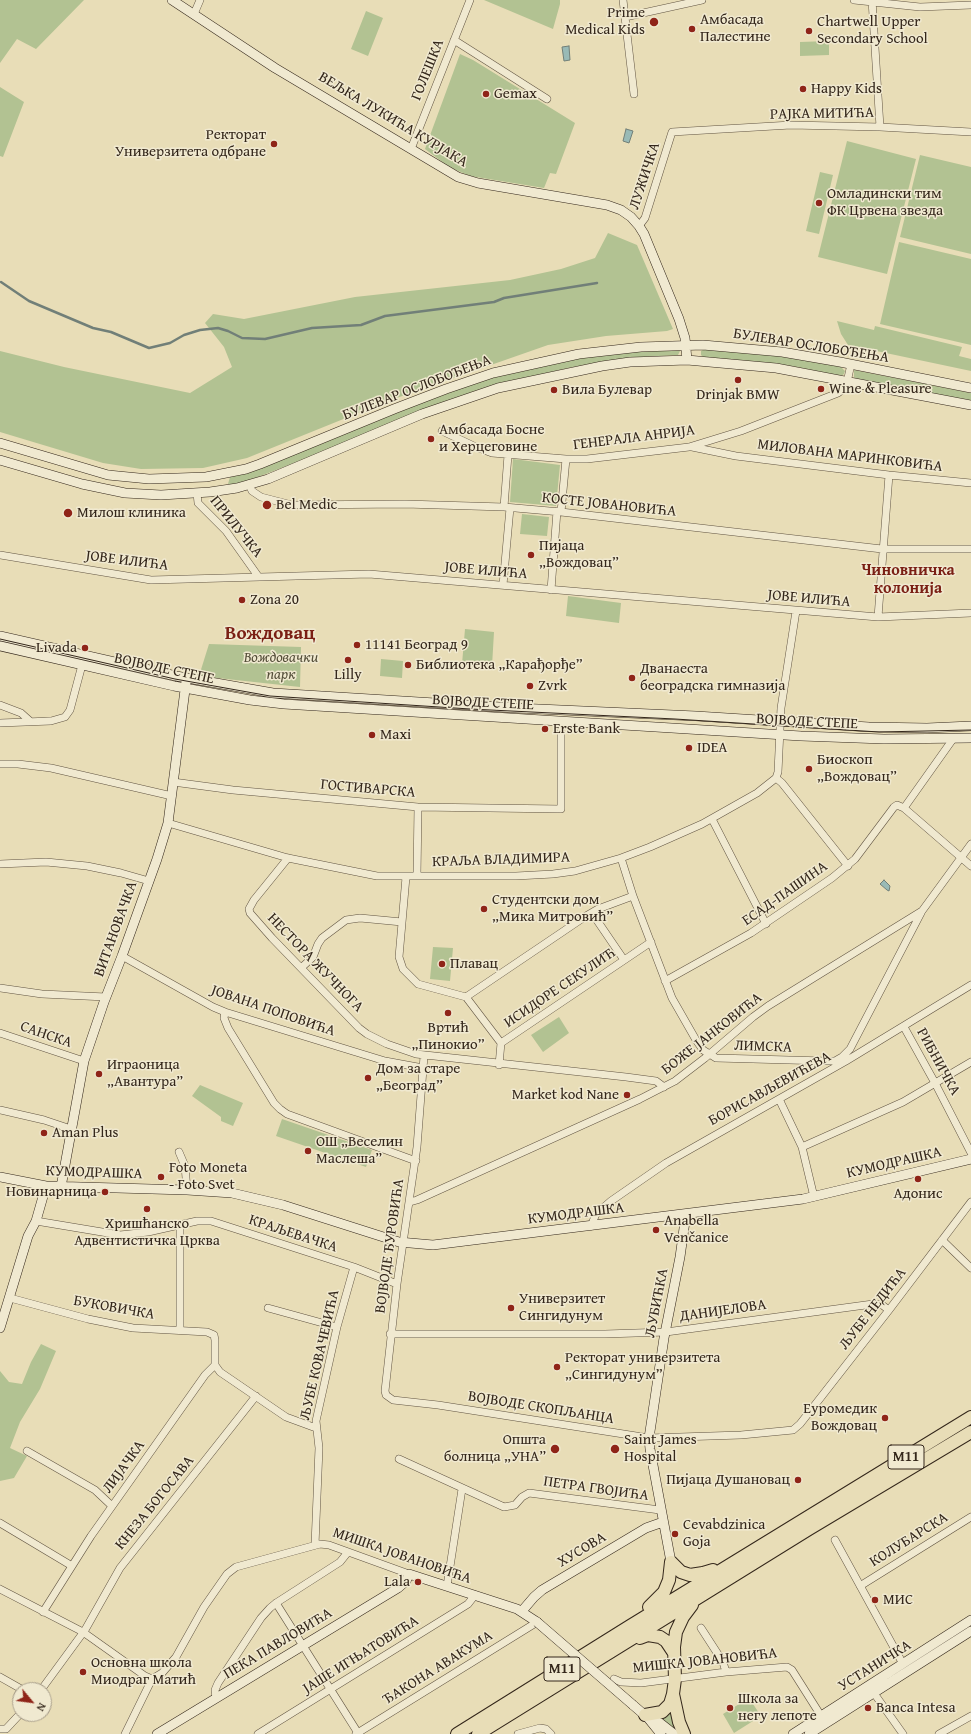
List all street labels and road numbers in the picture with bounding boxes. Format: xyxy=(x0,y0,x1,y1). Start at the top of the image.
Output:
street label: ГОЛЕШКА xyxy=(408,37,448,103)
street label: ВЕЉКА ЛУКИЋА КУРЈАКА xyxy=(315,68,471,172)
street label: РАЈКА МИТИЋА xyxy=(770,104,874,124)
street label: ЛУЖИЧКА xyxy=(626,140,664,212)
street label: БУЛЕВАР ОСЛОБОЂЕЊА xyxy=(732,325,890,367)
street label: БУЛЕВАР ОСЛОБОЂЕЊА xyxy=(340,351,494,425)
street label: ГЕНЕРАЛА АНРИЈА xyxy=(572,422,696,454)
street label: МИЛОВАНА МАРИНКОВИЋА xyxy=(756,436,944,476)
street label: КОСТЕ ЈОВАНОВИЋА xyxy=(541,489,677,521)
street label: ПРИЛУЧКА xyxy=(206,493,266,561)
street label: ЈОВЕ ИЛИЋА xyxy=(85,547,169,575)
street label: ЈОВЕ ИЛИЋА xyxy=(444,558,528,584)
street label: ЈОВЕ ИЛИЋА xyxy=(767,586,851,612)
street label: ВОЈВОДЕ СТЕПЕ xyxy=(112,650,216,688)
street label: ВОЈВОДЕ СТЕПЕ xyxy=(432,691,534,715)
street label: ВОЈВОДЕ СТЕПЕ xyxy=(756,710,858,734)
street label: ГОСТИВАРСКА xyxy=(320,776,416,802)
street label: КРАЉА ВЛАДИМИРА xyxy=(432,849,570,871)
street label: ЕСАД-ПАШИНА xyxy=(739,858,831,930)
street label: ВИТАНОВАЧКА xyxy=(90,879,142,979)
street label: НЕСТОРА ЖУЧНОГА xyxy=(263,910,367,1016)
street label: ИСИДОРЕ СЕКУЛИЋ xyxy=(501,944,619,1032)
street label: ЈОВАНА ПОПОВИЋА xyxy=(209,981,337,1041)
street label: БОЖЕ ЈАНКОВИЋА xyxy=(658,989,766,1079)
street label: САНСКА xyxy=(18,1018,74,1052)
street label: РИБНИЧКА xyxy=(912,1025,964,1099)
street label: ЛИМСКА xyxy=(734,1037,792,1057)
street label: БОРИСАВЉЕВИЋЕВА xyxy=(706,1048,834,1130)
street label: КУМОДРАШКА xyxy=(845,1143,943,1183)
street label: КУМОДРАШКА xyxy=(45,1162,143,1184)
street label: ВОЈВОДЕ ЂУРОВИЋА xyxy=(372,1178,408,1314)
street label: КУМОДРАШКА xyxy=(527,1199,625,1229)
street label: КРАЉЕВАЧКА xyxy=(246,1211,340,1257)
street label: ЉУБЕ НЕДИЋА xyxy=(835,1264,911,1354)
street label: ЉУБИЋКА xyxy=(641,1267,673,1339)
street label: ЉУБЕ КОВАЧЕВИЋА xyxy=(296,1288,344,1422)
street label: БУКОВИЧКА xyxy=(72,1292,156,1324)
street label: ДАНИЈЕЛОВА xyxy=(679,1296,767,1326)
street label: ВОЈВОДЕ СКОПЉАНЦА xyxy=(467,1388,615,1428)
street label: ЛИЈАЧКА xyxy=(99,1437,149,1497)
road number: M11 xyxy=(888,1445,924,1469)
street label: КНЕЗА БОГОСАВА xyxy=(112,1452,198,1554)
street label: ПЕТРА ГВОЈИЋА xyxy=(542,1473,650,1505)
street label: КОЛУБАРСКА xyxy=(866,1509,952,1571)
street label: МИШКА ЈОВАНОВИЋА xyxy=(330,1524,474,1588)
street label: ХУСОВА xyxy=(555,1529,609,1571)
street label: ПЕКА ПАВЛОВИЋА xyxy=(220,1604,336,1684)
street label: ЈАШЕ ИГЊАТОВИЋА xyxy=(300,1612,422,1698)
street label: ЂАКОНА АВАКУМА xyxy=(380,1627,496,1709)
street label: УСТАНИЧКА xyxy=(835,1637,915,1695)
street label: МИШКА ЈОВАНОВИЋА xyxy=(632,1644,778,1678)
road number: M11 xyxy=(544,1657,580,1681)

